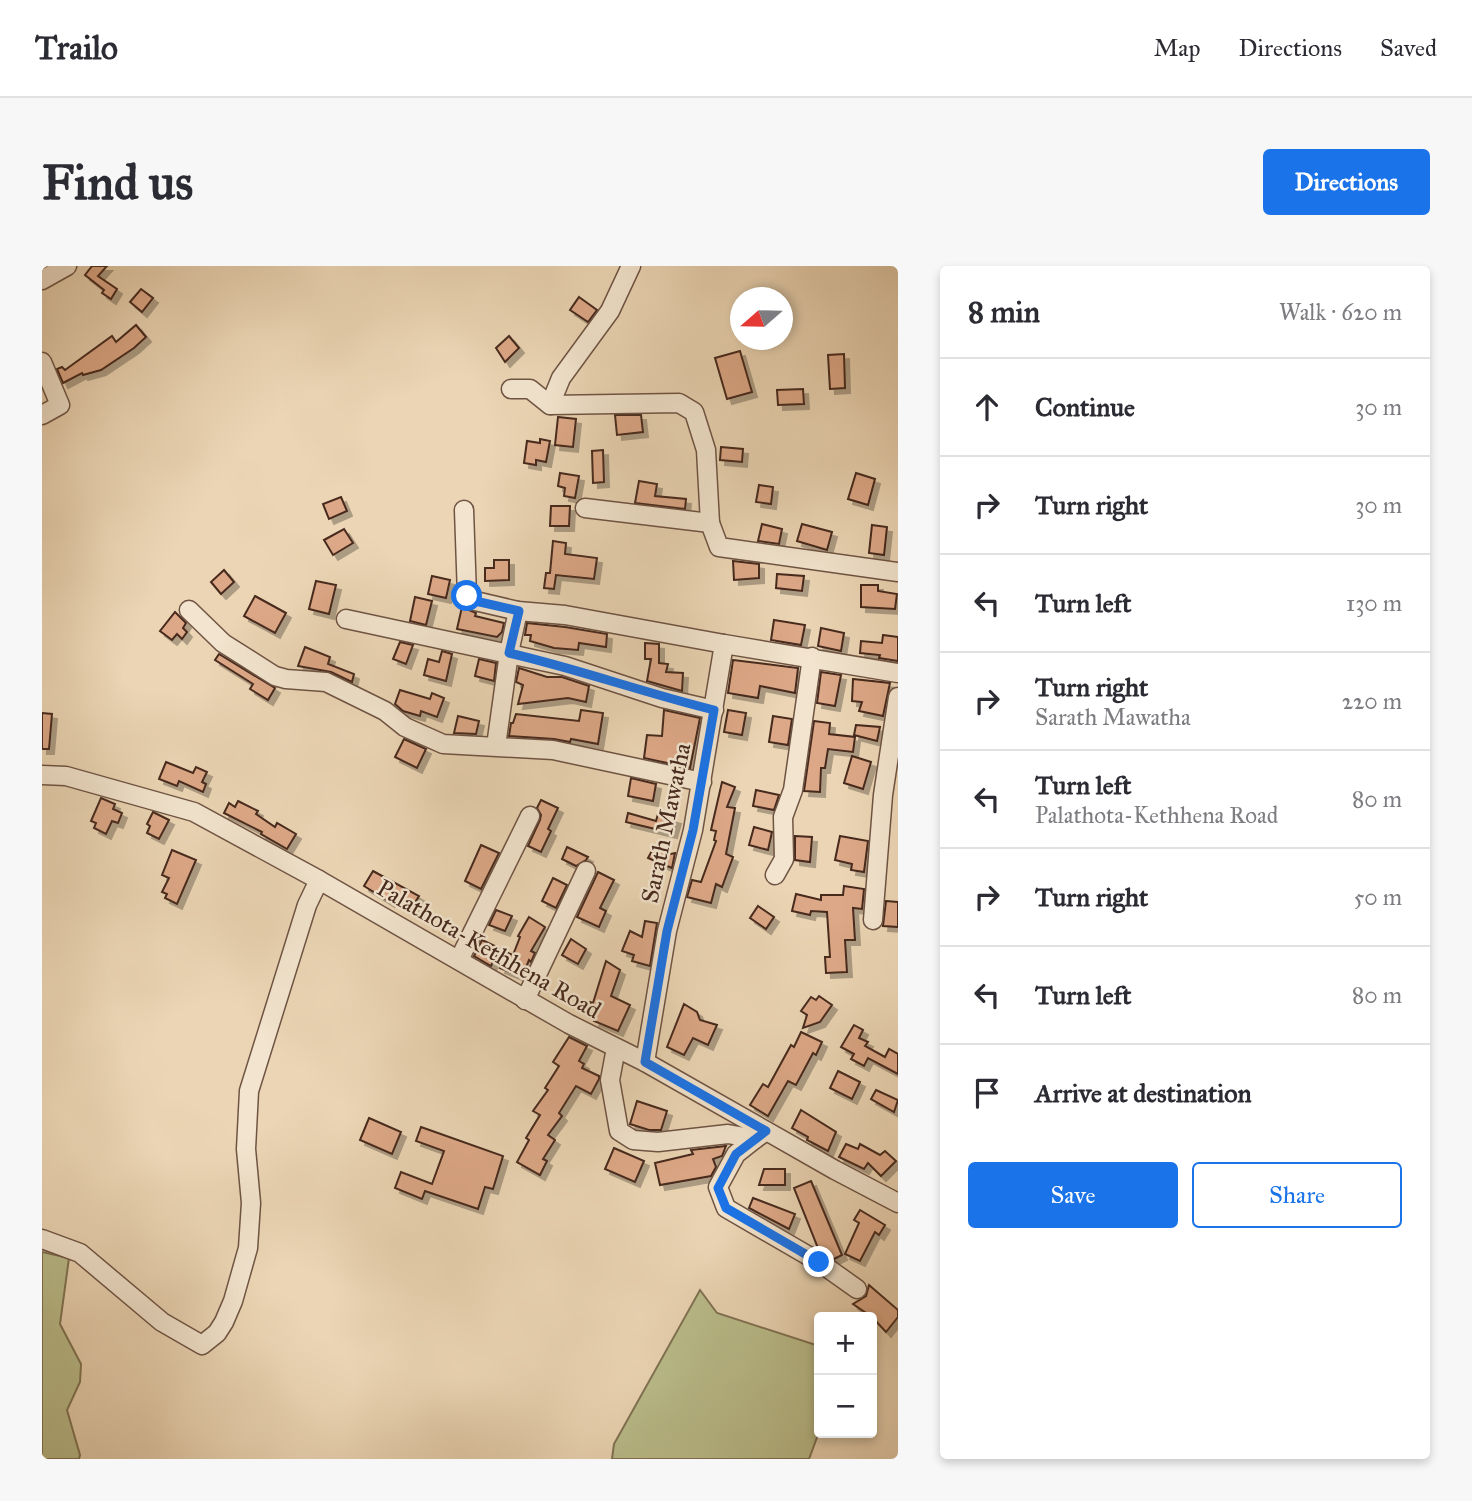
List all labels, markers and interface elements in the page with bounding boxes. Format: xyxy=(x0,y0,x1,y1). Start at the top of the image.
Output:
text: Trailo xyxy=(35,28,118,68)
text: Map xyxy=(1154,33,1201,63)
text: Directions xyxy=(1239,33,1342,63)
text: Saved xyxy=(1380,33,1437,63)
button: Directions xyxy=(1263,149,1430,215)
text: Find us xyxy=(42,153,193,212)
north arrow xyxy=(730,287,793,350)
text: 8 min xyxy=(968,294,1040,330)
text: Walk · 620 m xyxy=(1279,298,1402,326)
icon: ahead xyxy=(968,388,1006,426)
text: Continue xyxy=(1035,391,1135,423)
text: 30 m xyxy=(1355,393,1402,421)
icon: right xyxy=(968,486,1006,524)
text: Turn right xyxy=(1035,489,1148,521)
text: 30 m xyxy=(1355,491,1402,519)
route start xyxy=(451,580,482,611)
icon: left xyxy=(968,584,1006,622)
text: Turn left xyxy=(1035,587,1131,619)
text: 130 m xyxy=(1346,589,1402,617)
text: Turn right xyxy=(1035,671,1148,703)
icon: right xyxy=(968,682,1006,720)
text: 220 m xyxy=(1342,687,1402,715)
text: Sarath Mawatha xyxy=(1035,703,1191,731)
street label: Sarath Mawatha xyxy=(634,740,698,906)
text: Turn left xyxy=(1035,769,1131,801)
icon: left xyxy=(968,780,1006,818)
text: 80 m xyxy=(1352,785,1402,813)
text: Palathota-Kethhena Road xyxy=(1035,801,1278,829)
street label: Palathota-Kethhena Road xyxy=(372,873,606,1025)
icon: right xyxy=(968,878,1006,916)
text: Turn right xyxy=(1035,881,1148,913)
text: 50 m xyxy=(1354,883,1402,911)
icon: left xyxy=(968,976,1006,1014)
text: Turn left xyxy=(1035,979,1131,1011)
text: 80 m xyxy=(1352,981,1402,1009)
icon: arrive xyxy=(968,1074,1006,1112)
text: Arrive at destination xyxy=(1035,1077,1252,1109)
button: Save xyxy=(968,1162,1178,1228)
button: Share xyxy=(1192,1162,1402,1228)
route end xyxy=(803,1246,834,1277)
map controls xyxy=(814,1312,877,1438)
button: + xyxy=(814,1312,877,1375)
button: − xyxy=(814,1375,877,1438)

